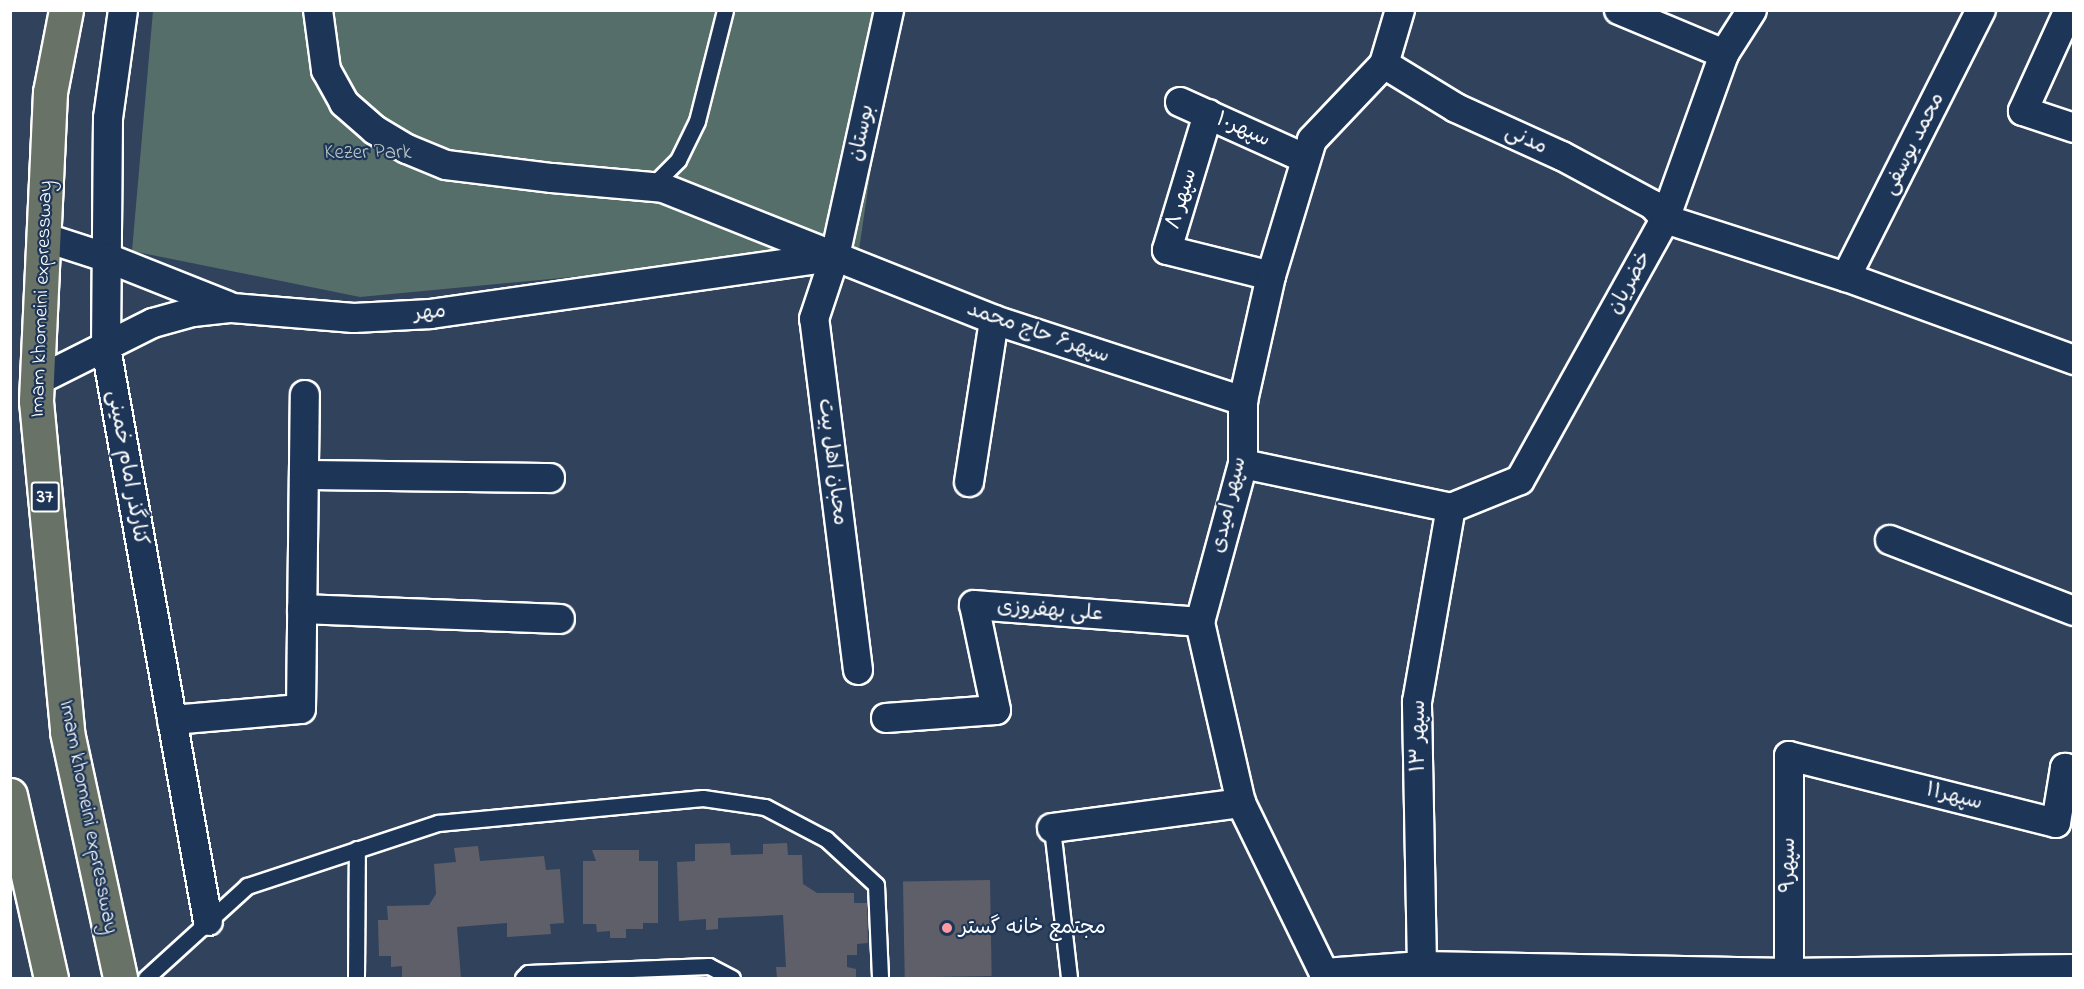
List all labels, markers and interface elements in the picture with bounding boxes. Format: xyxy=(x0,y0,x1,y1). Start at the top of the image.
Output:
street label: محمد یوسفی xyxy=(1877,89,1951,199)
street label: بوستان xyxy=(844,102,880,164)
street label: سپهر۱۰ xyxy=(1212,107,1274,153)
street label: مدنی xyxy=(1501,119,1551,161)
park label: Kezer Park xyxy=(324,140,412,166)
street label: سپهر ۸ xyxy=(1161,166,1203,232)
street label: Imam khomeini expressway xyxy=(25,180,59,418)
street label: خضریان xyxy=(1602,247,1658,319)
street label: سپهر۶ حاج محمد xyxy=(963,297,1113,369)
street label: مهر xyxy=(413,299,447,327)
street label: کنارگذر امام خمینی xyxy=(101,388,153,548)
street label: محبان اهل بیت xyxy=(812,397,852,527)
street label: سپهر امیدی xyxy=(1206,454,1252,556)
road number: 37 xyxy=(30,480,60,514)
street label: علی بهفروزی xyxy=(996,595,1104,627)
street label: Imam khomeini expressway xyxy=(53,698,123,936)
street label: سپهر ۱۳ xyxy=(1406,700,1432,772)
street label: سپهر۱۱ xyxy=(1923,778,1985,816)
street label: سپهر۹ xyxy=(1776,837,1802,893)
place label: مجتمع خانه گستر xyxy=(959,915,1106,941)
marker: مجتمع خانه گستر xyxy=(940,921,954,935)

